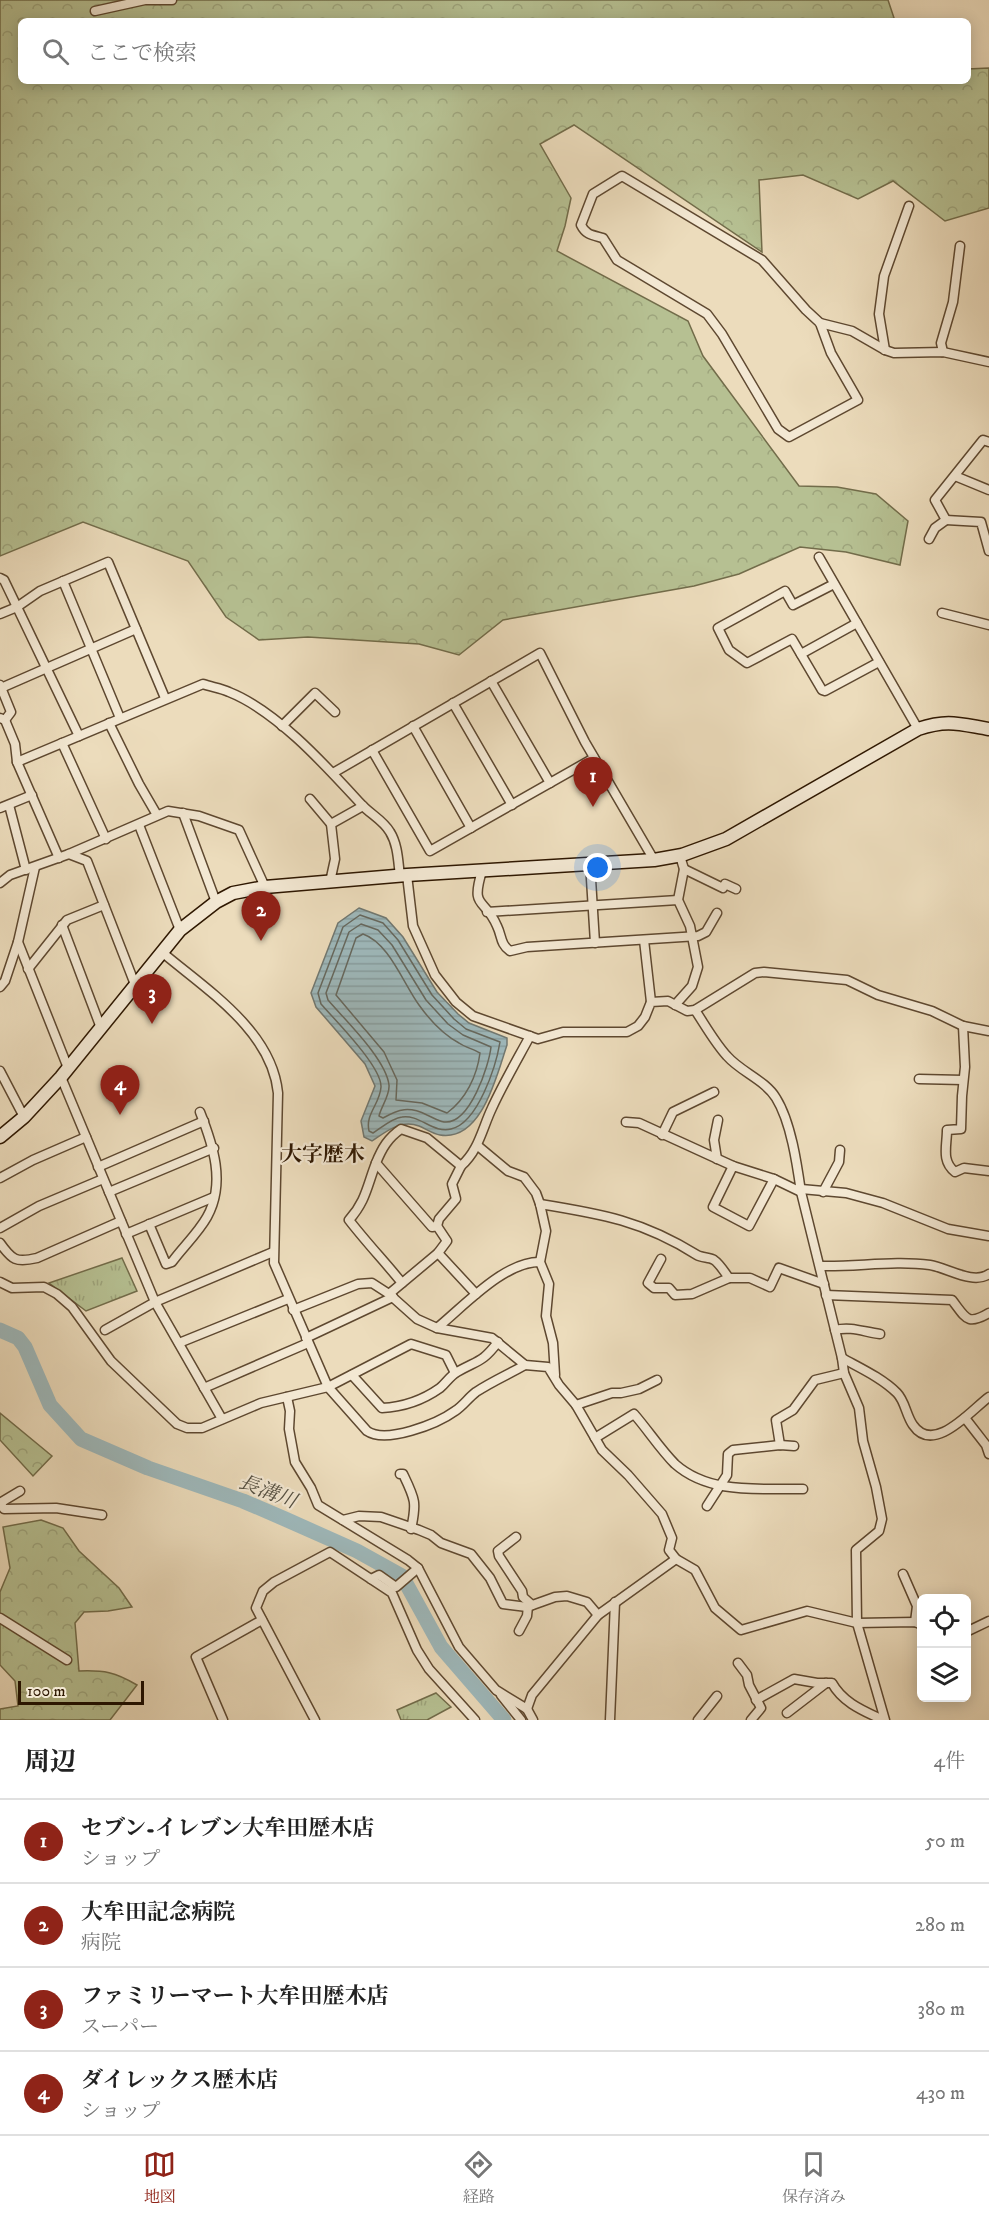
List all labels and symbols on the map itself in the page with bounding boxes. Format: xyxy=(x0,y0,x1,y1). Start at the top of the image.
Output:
pin: 1 xyxy=(574,758,612,807)
your location xyxy=(583,853,612,882)
pin: 2 xyxy=(242,892,280,941)
pin: 3 xyxy=(132,974,172,1024)
pin: 4 xyxy=(100,1066,140,1115)
district label: 大字歴木 xyxy=(281,1142,365,1168)
water label: 長溝川 xyxy=(235,1470,302,1516)
scale bar xyxy=(18,1678,144,1706)

